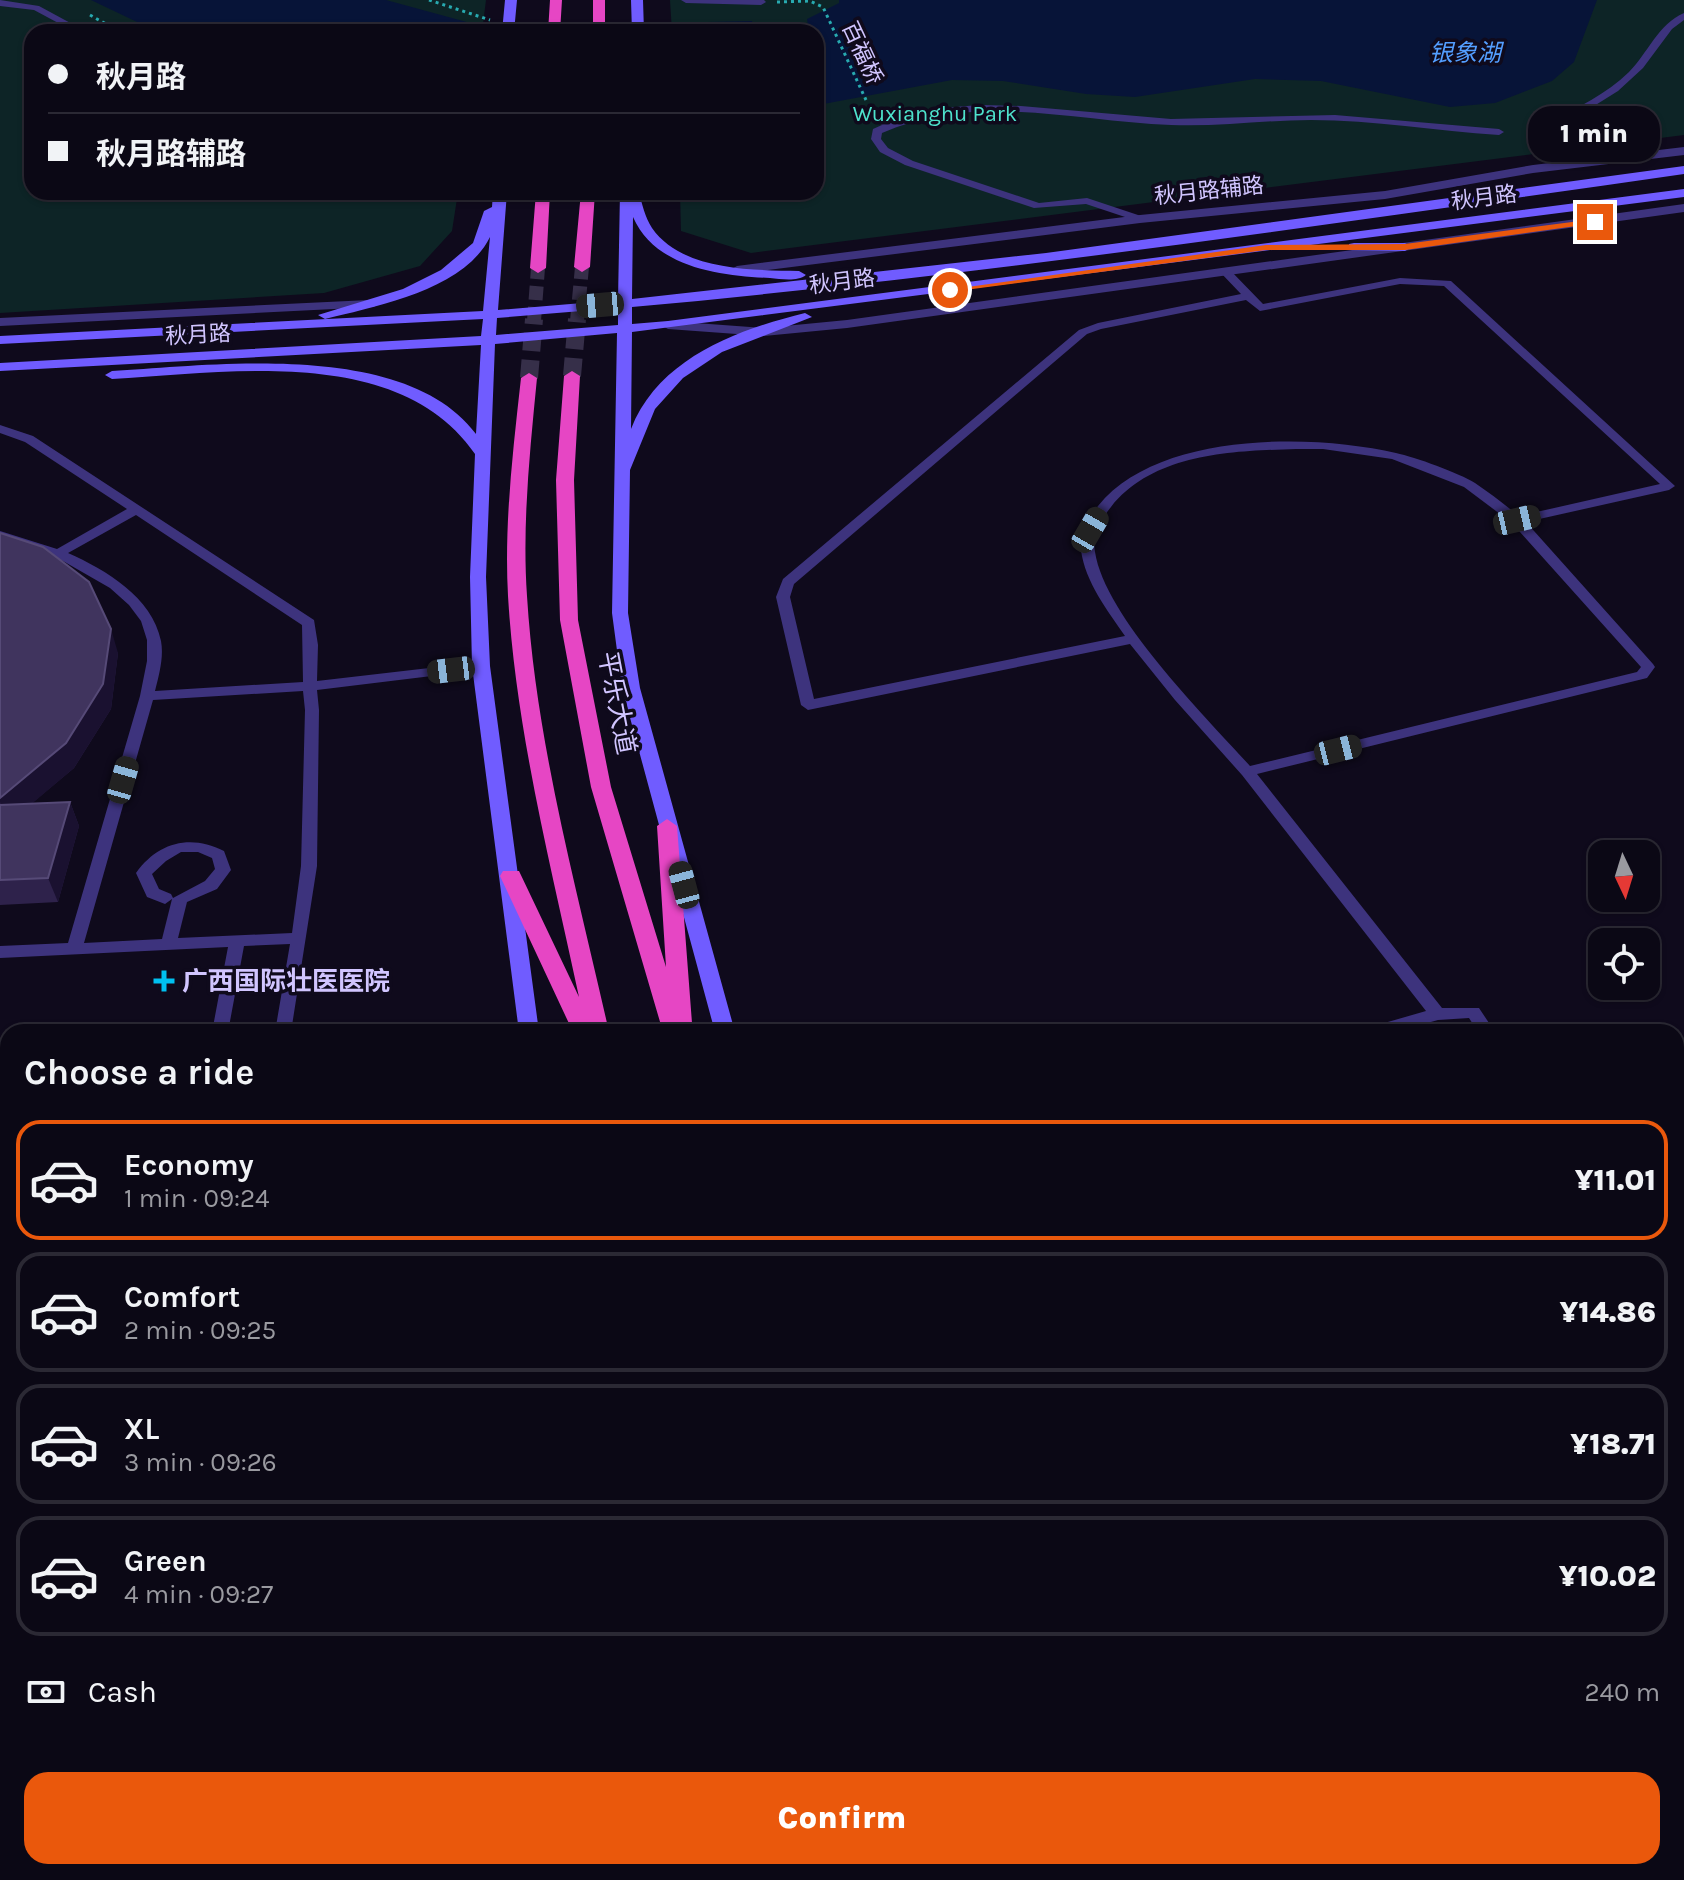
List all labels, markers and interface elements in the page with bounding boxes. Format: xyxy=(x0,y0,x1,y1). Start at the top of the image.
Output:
street label: 百福桥 xyxy=(836,18,888,88)
water label: 银象湖 xyxy=(1429,39,1505,67)
text: 秋月路 xyxy=(96,59,186,95)
park label: Wuxianghu Park xyxy=(853,101,1017,127)
callout: 1 min xyxy=(1529,106,1661,162)
text: 1 min xyxy=(1560,118,1628,149)
text: 秋月路辅路 xyxy=(96,136,246,172)
street label: 秋月路辅路 xyxy=(1153,172,1265,210)
street label: 秋月路 xyxy=(1450,181,1518,215)
route end xyxy=(1577,204,1613,240)
street label: 秋月路 xyxy=(808,265,876,299)
route start xyxy=(932,272,968,308)
car xyxy=(575,291,625,319)
street label: 秋月路 xyxy=(164,320,232,350)
car xyxy=(1068,503,1112,557)
car xyxy=(1491,503,1543,537)
street label: 平乐大道 xyxy=(592,649,642,757)
car xyxy=(426,655,476,685)
car xyxy=(1312,733,1364,767)
car xyxy=(105,754,141,806)
north arrow xyxy=(1588,840,1660,912)
map controls xyxy=(1588,840,1660,1000)
car xyxy=(666,859,702,911)
button: locate xyxy=(1588,928,1660,1000)
place label: 广西国际壮医医院 xyxy=(182,966,390,997)
marker: 广西国际壮医医院 xyxy=(153,970,175,992)
text: Choose a ride xyxy=(24,1051,254,1093)
icon: car xyxy=(28,1144,100,1216)
text: Economy xyxy=(124,1147,254,1183)
text: ¥11.01 xyxy=(1575,1162,1656,1198)
text: 1 min · 09:24 xyxy=(124,1183,270,1214)
icon: car xyxy=(28,1276,100,1348)
text: Comfort xyxy=(124,1279,240,1315)
text: ¥14.86 xyxy=(1559,1294,1656,1330)
text: 2 min · 09:25 xyxy=(124,1315,276,1346)
icon: car xyxy=(28,1408,100,1480)
text: XL xyxy=(124,1411,159,1447)
text: ¥18.71 xyxy=(1570,1426,1656,1462)
text: 3 min · 09:26 xyxy=(124,1447,277,1478)
icon: car xyxy=(28,1540,100,1612)
text: Green xyxy=(124,1543,207,1579)
text: ¥10.02 xyxy=(1559,1558,1656,1594)
text: 4 min · 09:27 xyxy=(124,1579,273,1610)
icon: cash xyxy=(24,1670,68,1714)
text: Cash xyxy=(88,1674,157,1710)
text: 240 m xyxy=(1584,1677,1660,1708)
button: Confirm xyxy=(24,1772,1660,1864)

